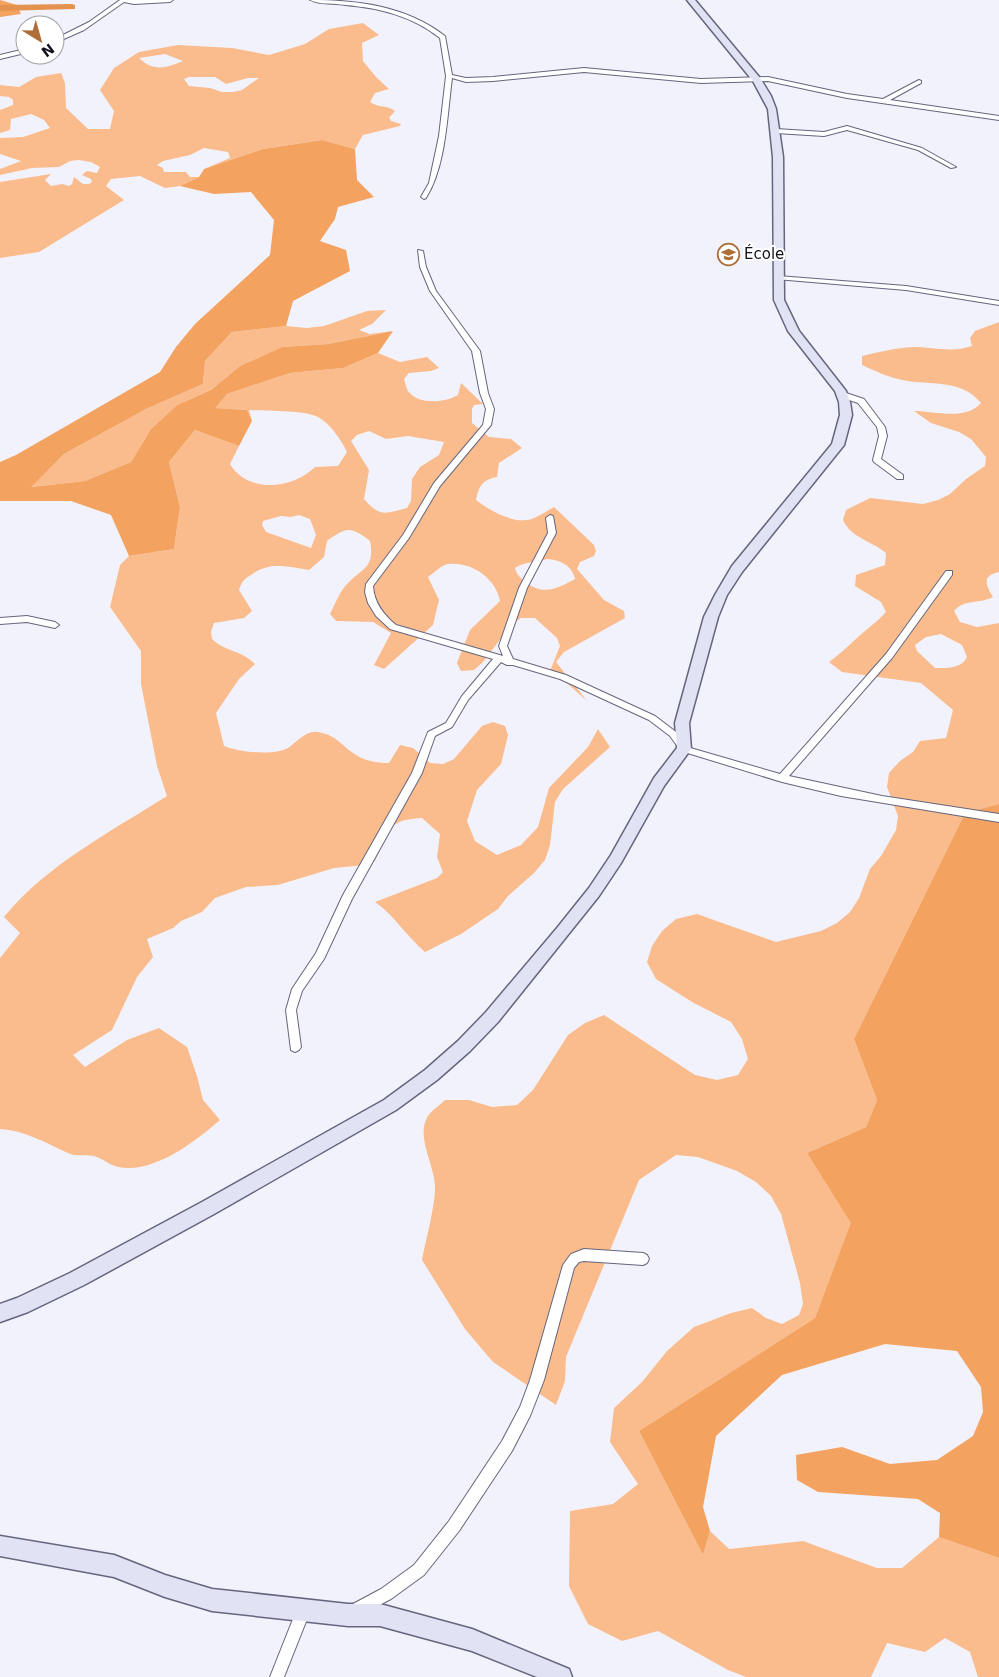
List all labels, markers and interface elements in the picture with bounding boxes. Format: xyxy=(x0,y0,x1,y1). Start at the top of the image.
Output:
north arrow xyxy=(15,15,65,65)
text: N xyxy=(38,40,57,60)
school or university icon: École xyxy=(716,242,740,266)
place label: École xyxy=(744,244,784,263)

